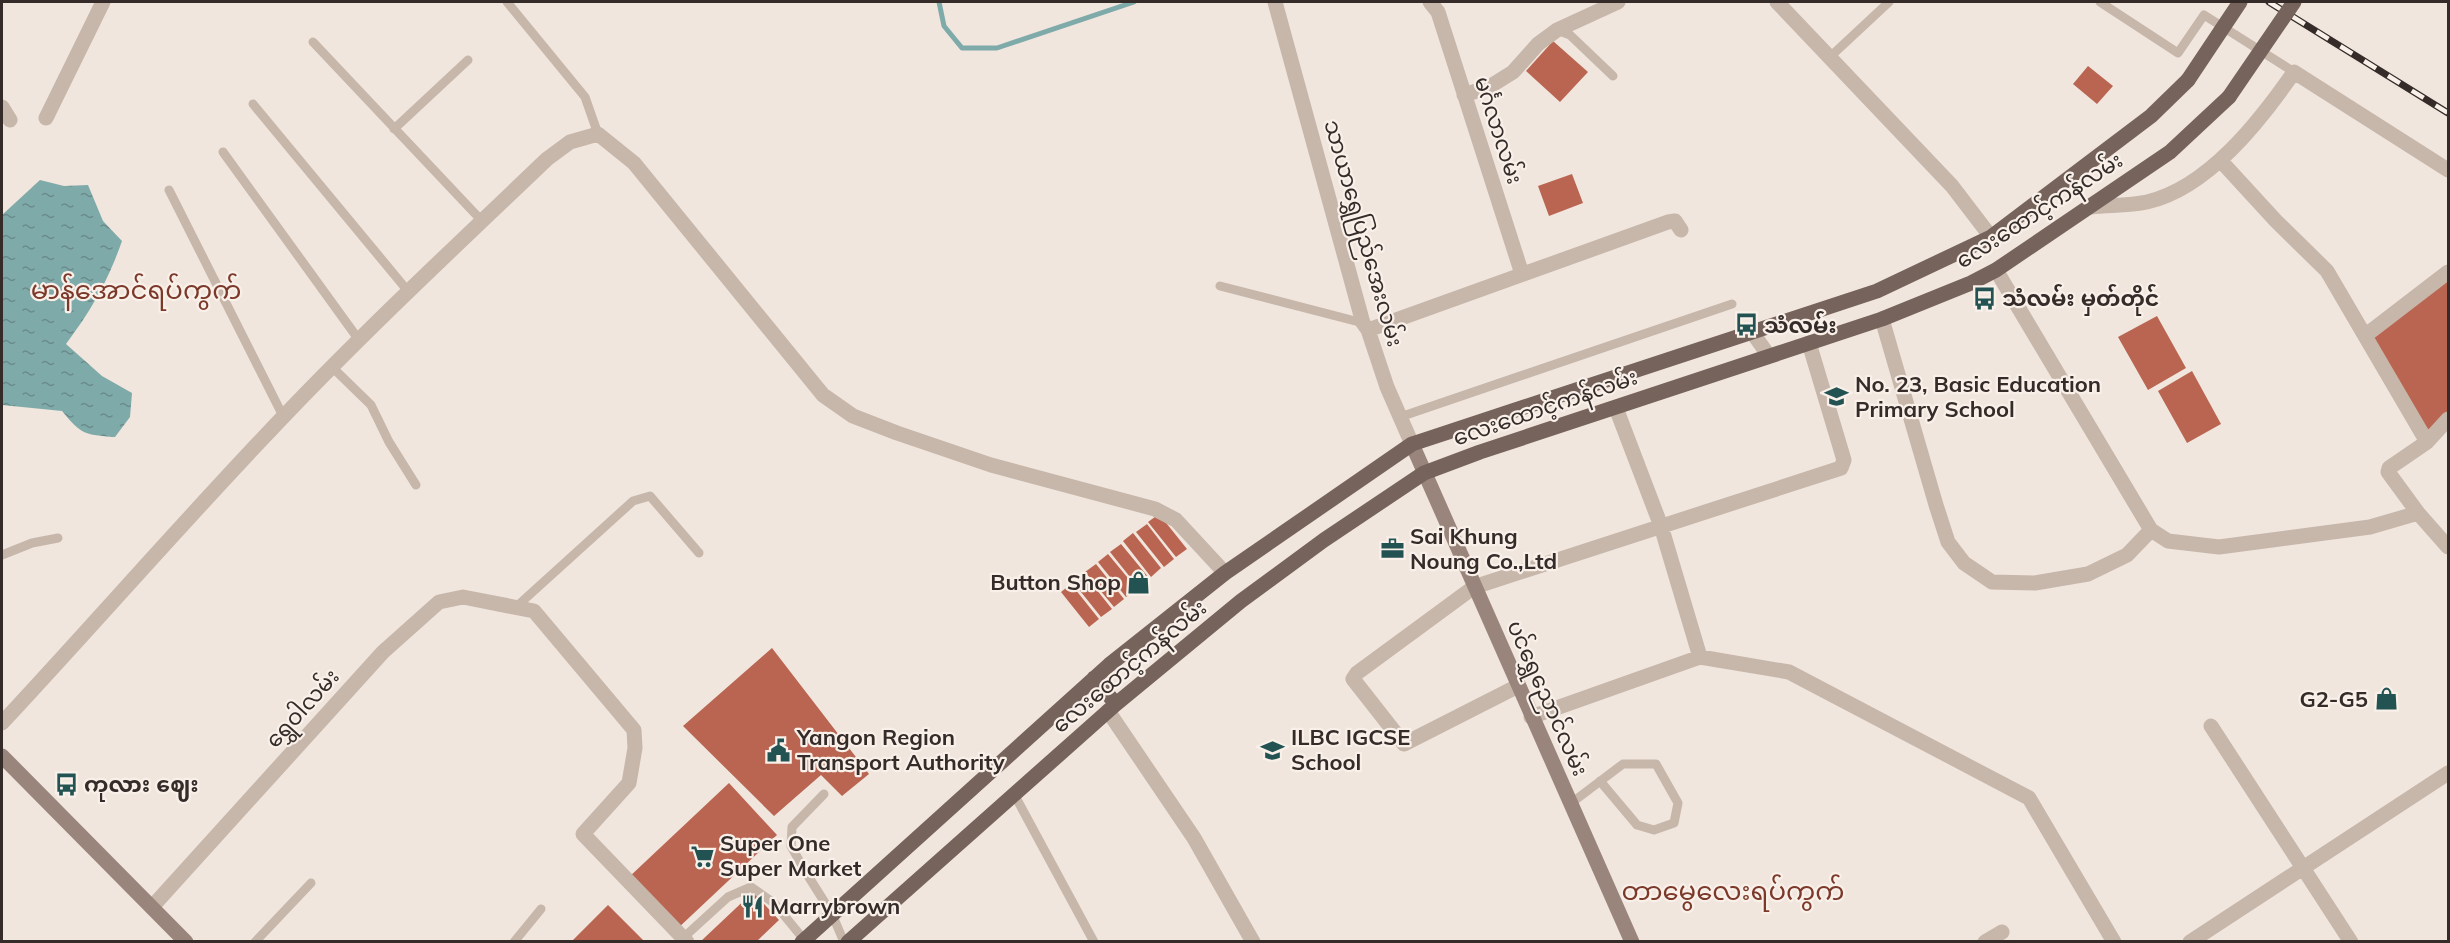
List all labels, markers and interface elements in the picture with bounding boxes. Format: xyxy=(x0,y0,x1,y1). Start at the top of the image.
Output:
street label: မင်္ဂလာလမ်း xyxy=(1468,72,1531,187)
street label: သာယာရွှေပြည်အေးလမ်း xyxy=(1314,116,1411,351)
street label: လေးထောင့်ကန်လမ်း xyxy=(1950,145,2130,278)
district label: မာန်အောင်ရပ်ကွက် xyxy=(31,273,241,311)
place label: သံလမ်း မှတ်တိုင် xyxy=(2002,283,2159,316)
bus stop icon: သံလမ်း မှတ်တိုင် xyxy=(1971,285,1997,311)
place label: သံလမ်း xyxy=(1764,310,1837,339)
bus stop icon: သံလမ်း xyxy=(1733,312,1759,338)
street label: လေးထောင့်ကန်လမ်း xyxy=(1449,361,1642,455)
place label: No. 23, Basic Education Primary School xyxy=(1855,370,2101,423)
school or university icon: No. 23, Basic Education Primary School xyxy=(1824,384,1850,410)
place label: Sai Khung Noung Co.,Ltd xyxy=(1410,522,1557,575)
office icon: Sai Khung Noung Co.,Ltd xyxy=(1379,536,1405,562)
place label: Button Shop xyxy=(990,568,1121,596)
shop icon: Button Shop xyxy=(1126,569,1152,595)
street label: လေးထောင့်ကန်လမ်း xyxy=(1045,592,1215,742)
street label: ပင်ရွှေညောင်လမ်း xyxy=(1497,615,1596,782)
street label: ရွှေဝါလမ်း xyxy=(258,662,348,756)
place label: G2-G5 xyxy=(2299,685,2368,713)
shop icon: G2-G5 xyxy=(2373,686,2399,712)
place label: Yangon Region Transport Authority xyxy=(796,723,1005,776)
place label: ILBC IGCSE School xyxy=(1291,723,1410,776)
public building icon: Yangon Region Transport Authority xyxy=(766,737,792,763)
school or university icon: ILBC IGCSE School xyxy=(1260,737,1286,763)
place label: ကုလား ဈေး xyxy=(84,770,199,802)
bus stop icon: ကုလား ဈေး xyxy=(53,771,79,797)
place label: Super One Super Market xyxy=(720,829,861,882)
supermarket icon: Super One Super Market xyxy=(689,843,715,869)
district label: တာမွေလေးရပ်ကွက် xyxy=(1622,874,1844,912)
place label: Marrybrown xyxy=(770,892,900,920)
restaurant icon: Marrybrown xyxy=(739,893,765,919)

